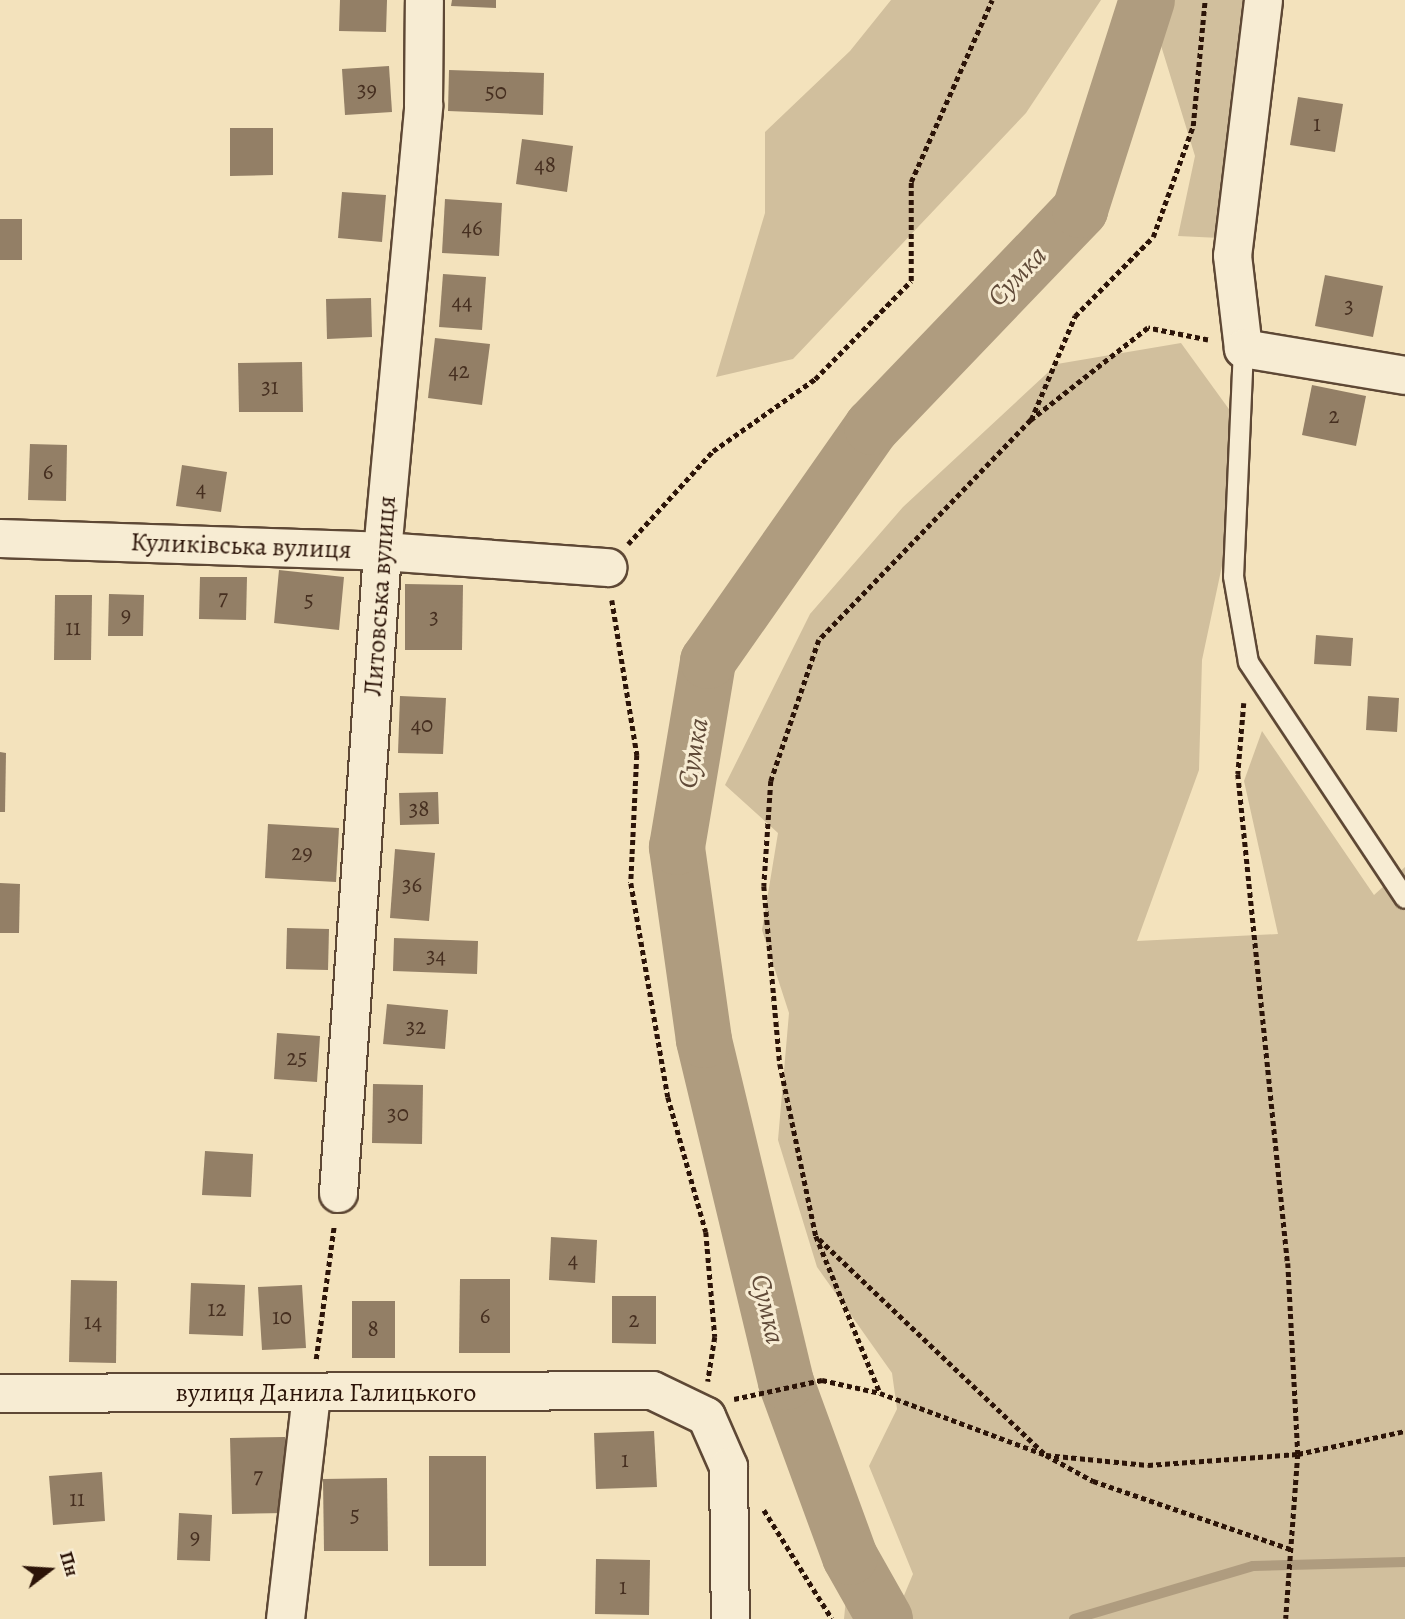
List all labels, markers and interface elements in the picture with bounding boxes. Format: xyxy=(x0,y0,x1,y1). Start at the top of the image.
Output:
house number: 39 xyxy=(357,76,377,104)
house number: 50 xyxy=(485,78,507,106)
house number: 1 xyxy=(1313,110,1321,138)
house number: 48 xyxy=(534,151,556,179)
house number: 46 xyxy=(461,214,483,242)
water label: Сумка xyxy=(980,239,1054,313)
house number: 44 xyxy=(452,288,472,316)
house number: 3 xyxy=(1344,292,1354,320)
house number: 42 xyxy=(448,357,470,385)
house number: 31 xyxy=(261,373,279,401)
house number: 2 xyxy=(1329,402,1339,430)
house number: 6 xyxy=(43,458,53,486)
house number: 4 xyxy=(196,475,206,503)
street label: Литовська вулиця xyxy=(357,495,403,697)
street label: Куликівська вулиця xyxy=(130,527,352,565)
house number: 7 xyxy=(218,584,228,612)
house number: 5 xyxy=(304,586,314,614)
house number: 9 xyxy=(121,601,131,629)
house number: 3 xyxy=(429,603,439,631)
house number: 11 xyxy=(65,614,81,642)
house number: 40 xyxy=(411,711,433,739)
water label: Сумка xyxy=(670,715,716,791)
house number: 38 xyxy=(409,795,429,823)
house number: 29 xyxy=(291,839,313,867)
house number: 36 xyxy=(402,871,422,899)
house number: 34 xyxy=(426,942,446,970)
house number: 32 xyxy=(406,1013,426,1041)
house number: 25 xyxy=(287,1044,307,1072)
house number: 30 xyxy=(387,1100,409,1128)
house number: 4 xyxy=(568,1246,578,1274)
water label: Сумка xyxy=(744,1271,792,1347)
house number: 12 xyxy=(208,1295,226,1323)
house number: 6 xyxy=(480,1302,490,1330)
house number: 10 xyxy=(272,1303,292,1331)
house number: 2 xyxy=(629,1306,639,1334)
house number: 14 xyxy=(84,1308,102,1336)
house number: 8 xyxy=(367,1315,379,1343)
street label: вулиця Данила Галицького xyxy=(176,1377,476,1409)
house number: 1 xyxy=(621,1446,629,1474)
house number: 7 xyxy=(253,1462,263,1490)
house number: 11 xyxy=(69,1485,85,1513)
house number: 5 xyxy=(350,1501,360,1529)
house number: 9 xyxy=(190,1523,200,1551)
north arrow xyxy=(14,1535,84,1605)
text: Пн xyxy=(53,1548,85,1580)
house number: 1 xyxy=(619,1573,627,1601)

